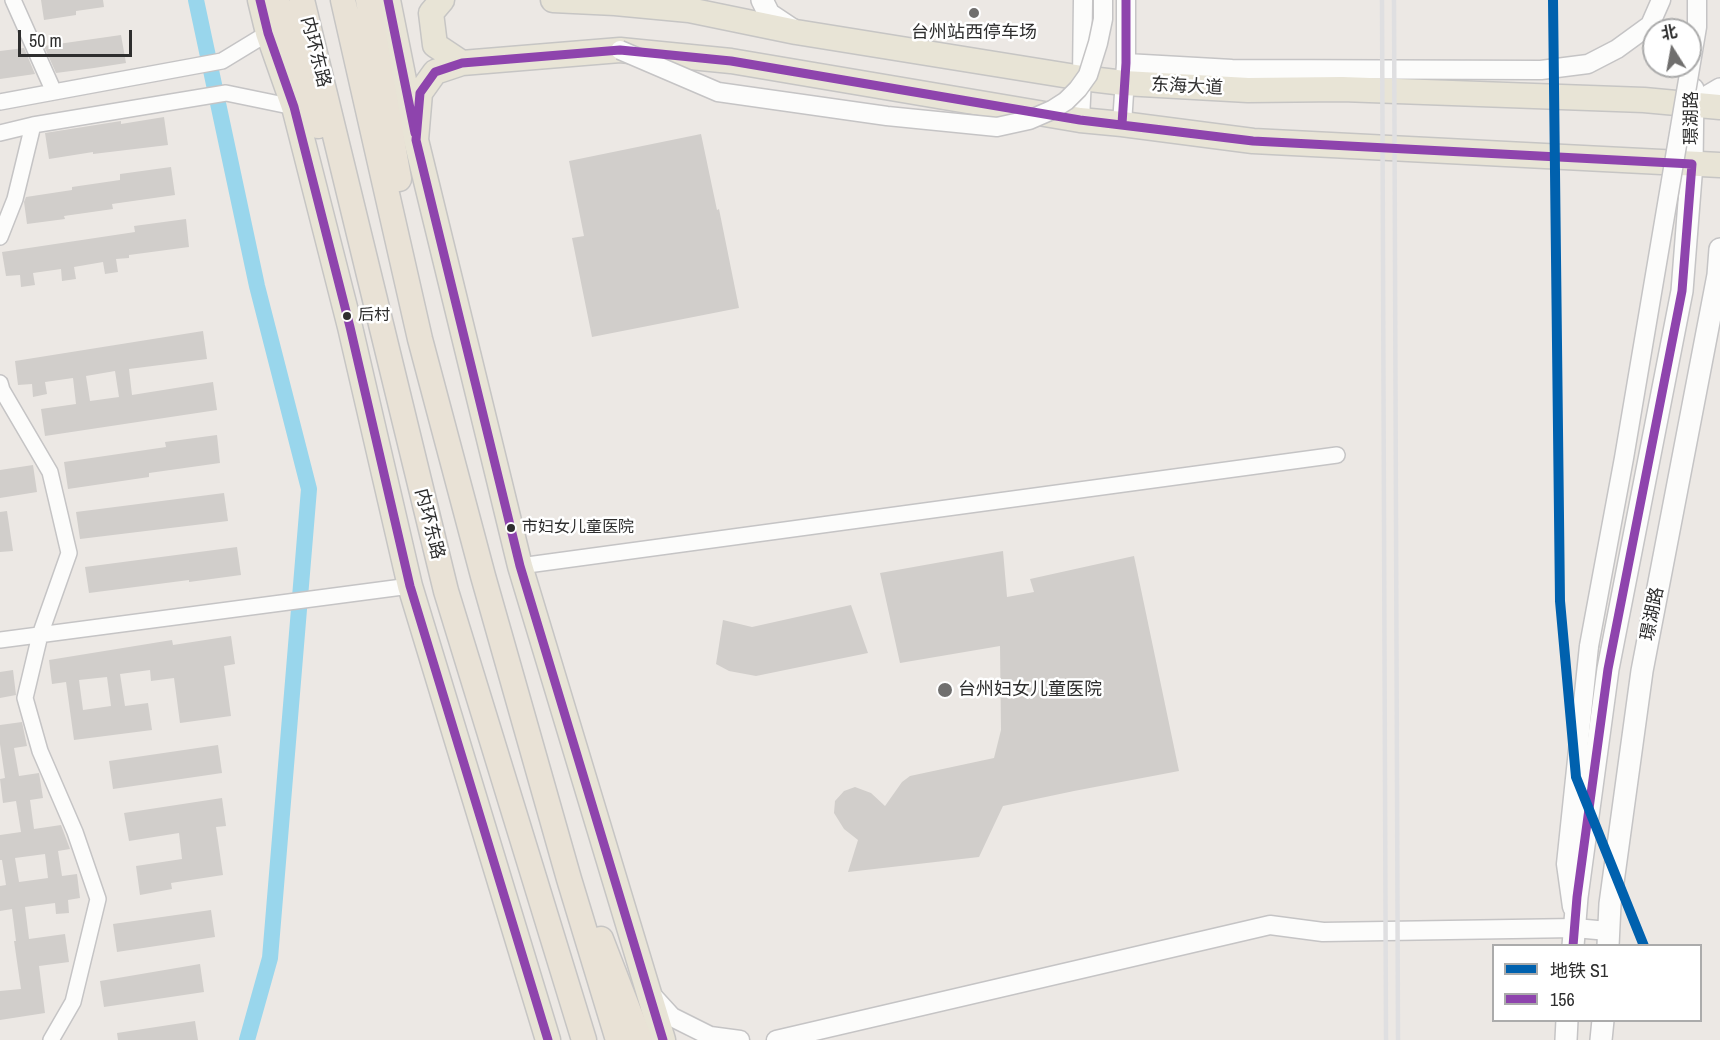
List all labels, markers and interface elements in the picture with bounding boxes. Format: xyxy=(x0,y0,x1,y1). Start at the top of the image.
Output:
marker: 台州站西停车场 xyxy=(967,6,981,20)
street label: 内环东路 xyxy=(296,14,334,90)
scale bar xyxy=(21,18,135,56)
north arrow xyxy=(1642,18,1702,78)
text: 北 xyxy=(1659,20,1679,45)
place label: 台州站西停车场 xyxy=(911,22,1037,44)
text: 50 m xyxy=(29,28,62,53)
street label: 东海大道 xyxy=(1150,74,1224,100)
street label: 璟湖路 xyxy=(1681,91,1703,145)
place label: 后村 xyxy=(358,306,390,326)
marker: 后村 xyxy=(341,310,353,322)
street label: 内环东路 xyxy=(410,486,448,562)
place label: 市妇女儿童医院 xyxy=(522,518,634,538)
marker: 市妇女儿童医院 xyxy=(505,522,517,534)
street label: 璟湖路 xyxy=(1637,585,1669,643)
place label: 台州妇女儿童医院 xyxy=(958,679,1102,701)
marker: 台州妇女儿童医院 xyxy=(936,681,954,699)
legend xyxy=(1492,944,1702,1022)
text: 地铁 S1 xyxy=(1550,958,1608,983)
text: 156 xyxy=(1550,987,1575,1012)

